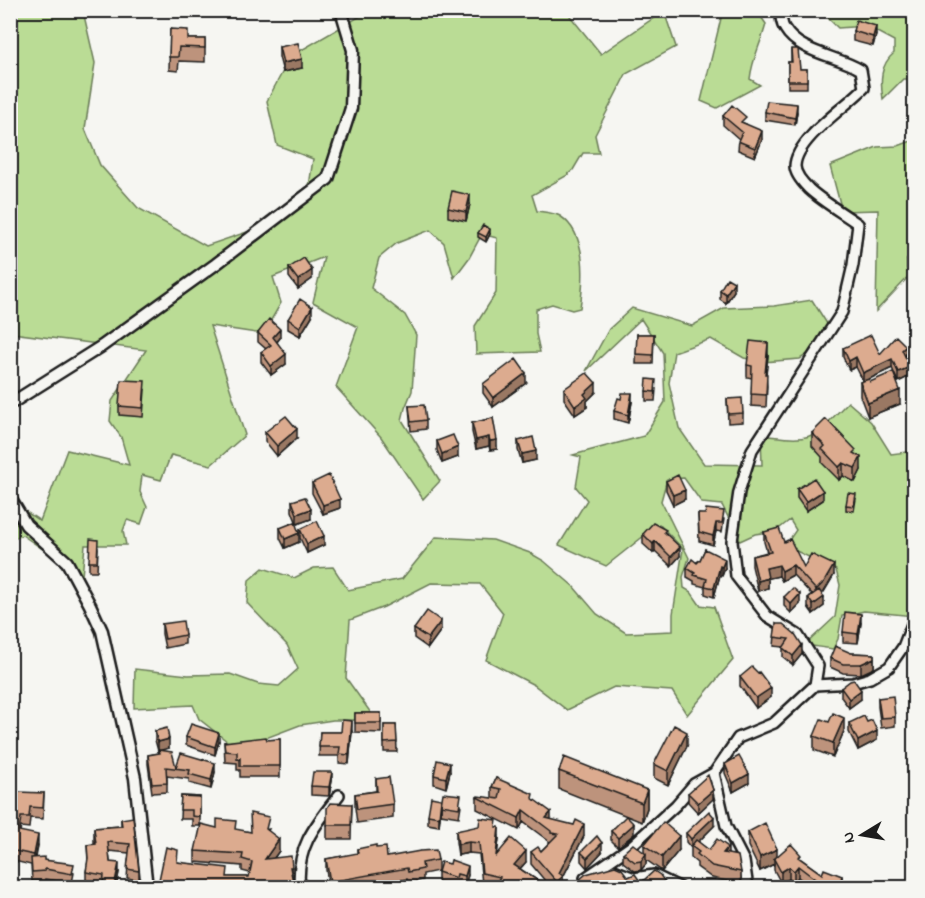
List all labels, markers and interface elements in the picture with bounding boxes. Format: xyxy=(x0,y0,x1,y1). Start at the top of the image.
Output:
north arrow xyxy=(832,805,892,865)
text: N xyxy=(836,830,862,845)

